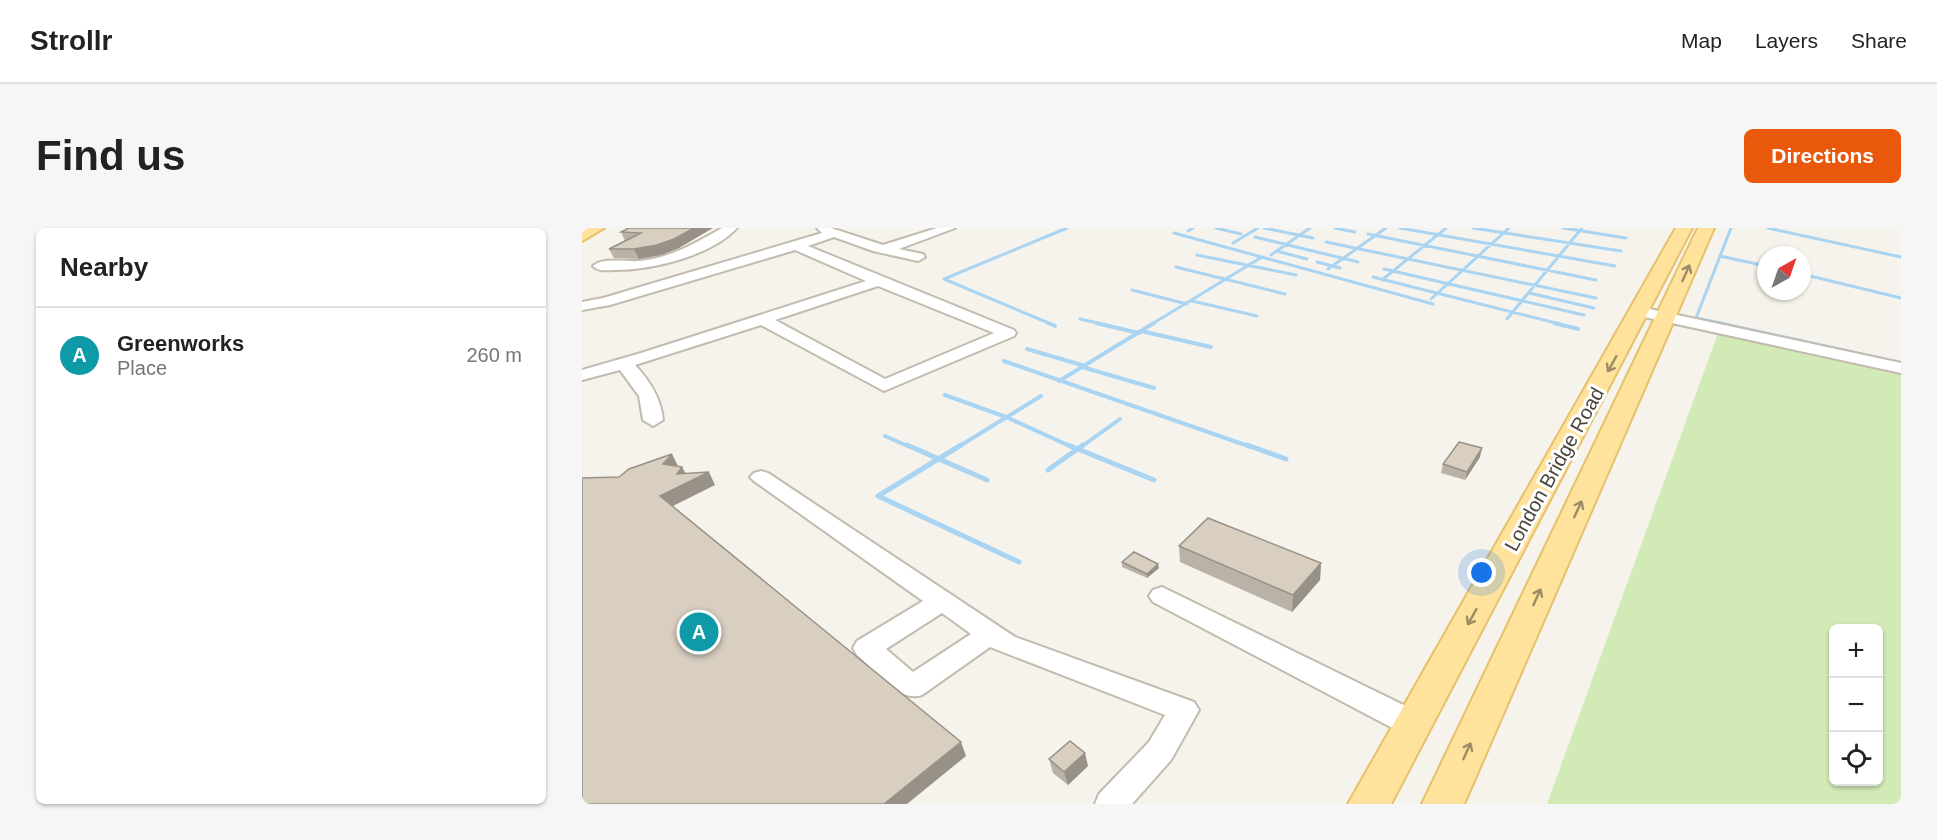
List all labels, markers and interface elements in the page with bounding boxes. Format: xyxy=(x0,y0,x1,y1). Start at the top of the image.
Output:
text: Strollr xyxy=(30,25,112,56)
text: Map xyxy=(1681,29,1722,52)
text: Layers xyxy=(1755,29,1818,52)
text: Share xyxy=(1851,29,1907,52)
button: Directions xyxy=(1744,129,1901,183)
text: Find us xyxy=(36,132,185,179)
north arrow xyxy=(1757,246,1811,300)
text: Nearby xyxy=(60,252,148,282)
one-way arrow xyxy=(1682,264,1693,282)
text: Greenworks xyxy=(117,331,244,356)
text: A xyxy=(72,344,87,366)
text: 260 m xyxy=(466,344,522,366)
one-way arrow xyxy=(1606,354,1617,372)
text: Place xyxy=(117,357,167,379)
street label: London Bridge Road xyxy=(1500,383,1608,555)
one-way arrow xyxy=(1573,500,1585,518)
your location xyxy=(1467,558,1496,587)
one-way arrow xyxy=(1532,588,1543,606)
one-way arrow xyxy=(1466,608,1478,625)
pin: A xyxy=(680,610,718,654)
map controls xyxy=(1829,624,1883,786)
button: + xyxy=(1829,624,1883,678)
button: − xyxy=(1829,678,1883,732)
button: locate xyxy=(1829,732,1883,786)
one-way arrow xyxy=(1462,742,1474,760)

